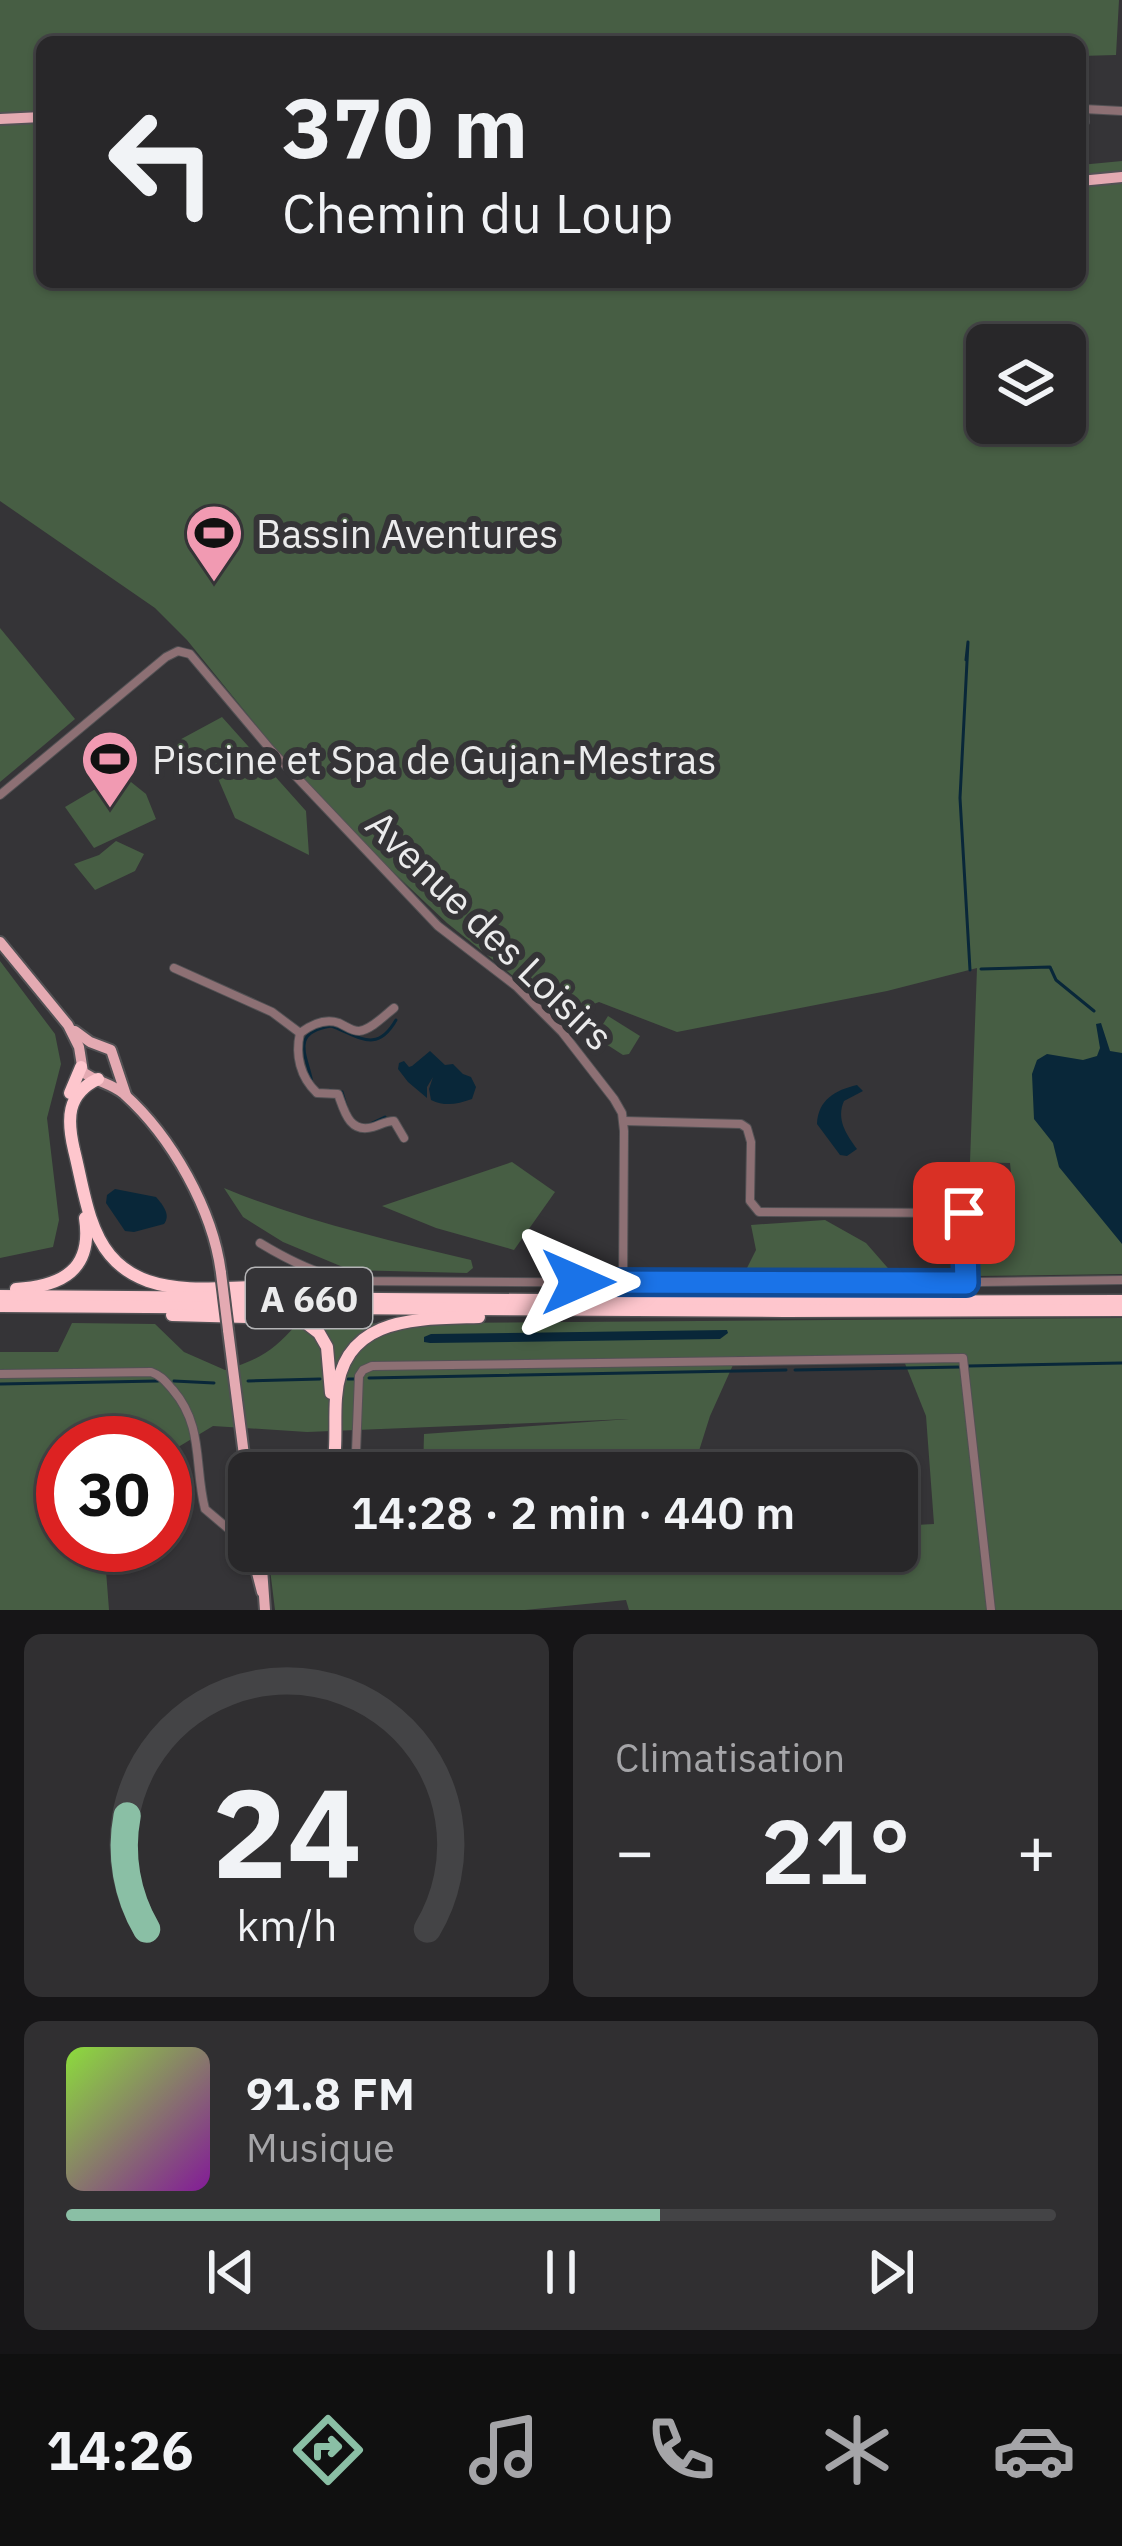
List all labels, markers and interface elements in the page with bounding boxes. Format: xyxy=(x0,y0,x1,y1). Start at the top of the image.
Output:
text: 370 m xyxy=(282,72,528,181)
icon: left xyxy=(84,84,240,240)
text: Chemin du Loup xyxy=(282,178,673,248)
map controls xyxy=(966,324,1086,444)
button: layers xyxy=(966,324,1086,444)
sports icon: Bassin Aventures xyxy=(183,502,245,584)
place label: Bassin Aventures xyxy=(256,508,558,559)
sports icon: Piscine et Spa de Gujan-Mestras xyxy=(79,728,141,810)
place label: Piscine et Spa de Gujan-Mestras xyxy=(152,734,716,785)
street label: Avenue des Loisirs xyxy=(356,799,624,1061)
pin xyxy=(913,1162,1015,1264)
icon: arrive xyxy=(931,1180,997,1246)
position arrow xyxy=(515,1219,641,1345)
road number: A 660 xyxy=(246,1268,372,1328)
speed limit sign: 30 xyxy=(36,1416,192,1572)
text: 14:28 · 2 min · 440 m xyxy=(351,1483,795,1541)
text: Climatisation xyxy=(615,1732,845,1783)
text: 24 xyxy=(212,1750,361,1912)
text: 21° xyxy=(760,1792,911,1909)
text: − xyxy=(615,1807,655,1893)
text: + xyxy=(1016,1807,1056,1893)
text: km/h xyxy=(236,1896,337,1952)
text: 91.8 FM xyxy=(246,2064,415,2122)
text: Musique xyxy=(246,2122,395,2173)
icon: previous xyxy=(198,2239,264,2305)
icon: pause xyxy=(528,2239,594,2305)
icon: next xyxy=(858,2239,924,2305)
icon: directions xyxy=(286,2408,370,2492)
icon: music xyxy=(462,2408,546,2492)
icon: phone xyxy=(639,2408,723,2492)
icon: climate xyxy=(815,2408,899,2492)
icon: car xyxy=(992,2408,1076,2492)
text: 14:26 xyxy=(46,2415,194,2485)

